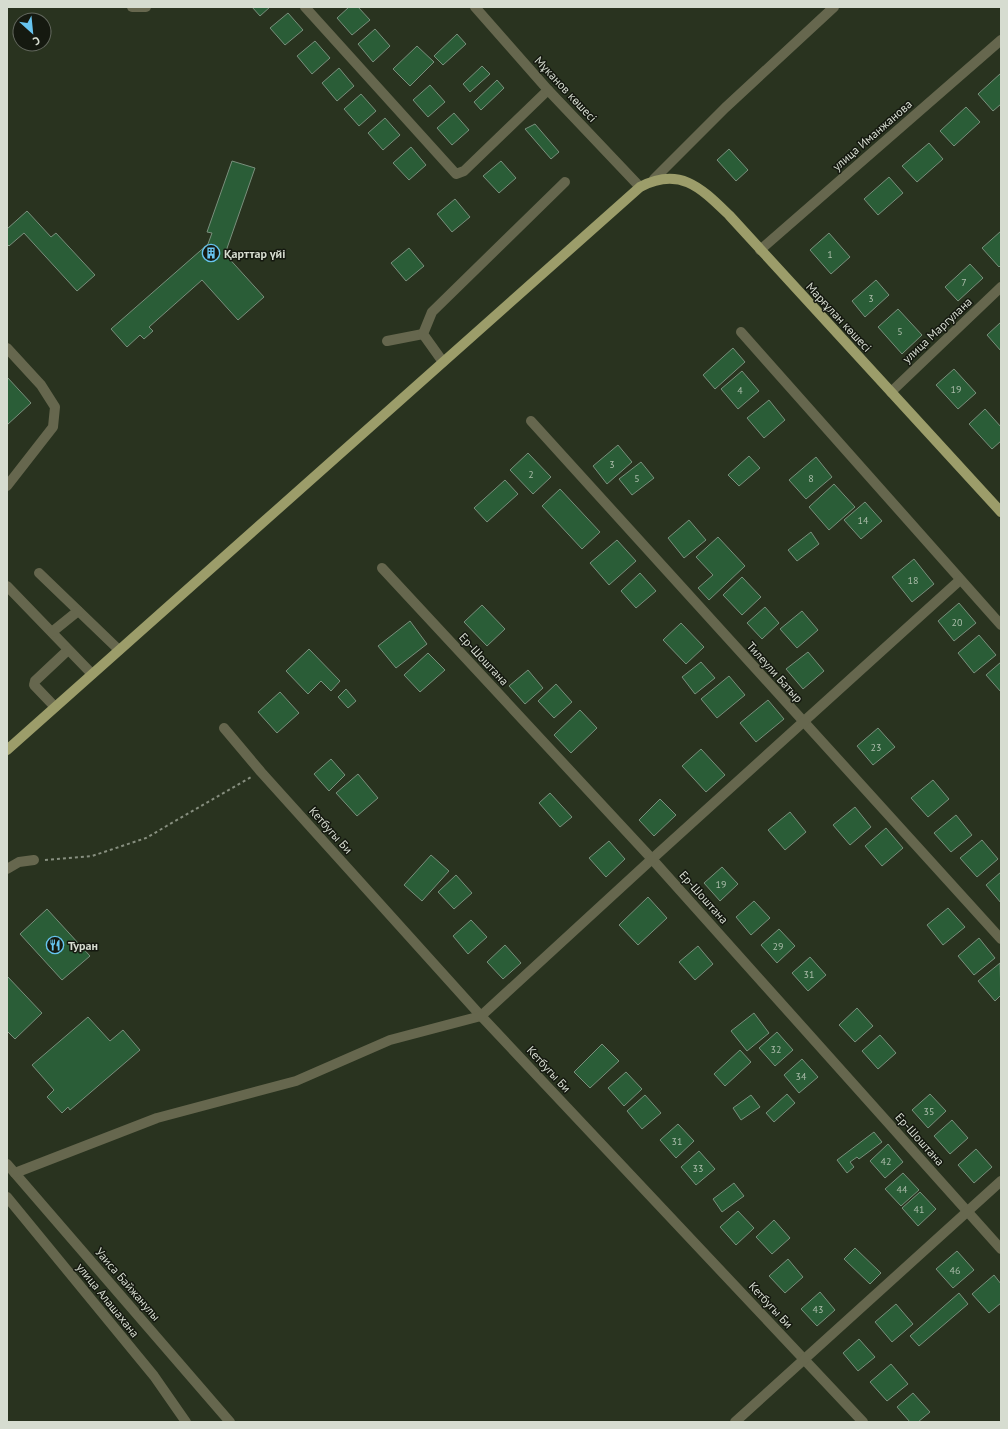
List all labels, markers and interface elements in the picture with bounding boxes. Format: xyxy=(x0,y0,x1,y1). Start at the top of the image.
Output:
north arrow xyxy=(12,12,52,52)
text: С xyxy=(31,33,42,49)
street label: Мұканов көшесі xyxy=(532,53,600,125)
street label: улица Иманжанова xyxy=(829,96,915,174)
building icon: Қарттар үйі xyxy=(201,243,221,263)
place label: Қарттар үйі xyxy=(224,246,285,261)
house number: 1 xyxy=(827,248,833,261)
house number: 7 xyxy=(961,276,967,289)
street label: Марғұлан көшесі xyxy=(803,279,875,355)
house number: 3 xyxy=(868,292,874,305)
street label: улица Маргулана xyxy=(899,294,975,366)
house number: 5 xyxy=(897,325,903,338)
house number: 19 xyxy=(951,383,961,396)
house number: 4 xyxy=(737,384,743,397)
house number: 3 xyxy=(609,458,615,471)
house number: 2 xyxy=(528,468,534,481)
house number: 5 xyxy=(634,472,640,485)
house number: 8 xyxy=(808,472,814,485)
house number: 14 xyxy=(858,514,869,527)
house number: 18 xyxy=(908,574,918,587)
house number: 20 xyxy=(952,616,963,629)
street label: Ер-Шоштана xyxy=(456,630,512,688)
street label: Тилеули Батыр xyxy=(744,638,806,706)
house number: 23 xyxy=(871,741,881,754)
street label: Кетбугы Би xyxy=(306,803,356,857)
street label: Ер-Шоштана xyxy=(676,867,732,927)
house number: 19 xyxy=(716,878,726,891)
restaurant icon: Туран xyxy=(45,935,65,955)
place label: Туран xyxy=(68,938,98,953)
house number: 29 xyxy=(773,940,783,953)
house number: 31 xyxy=(804,968,814,981)
street label: Кетбугы Би xyxy=(524,1043,574,1095)
house number: 32 xyxy=(771,1043,781,1056)
house number: 34 xyxy=(796,1070,807,1083)
house number: 35 xyxy=(924,1105,934,1118)
street label: Ер-Шоштана xyxy=(892,1109,948,1169)
house number: 31 xyxy=(672,1135,682,1148)
house number: 42 xyxy=(881,1155,891,1168)
house number: 33 xyxy=(693,1162,703,1175)
house number: 44 xyxy=(897,1183,908,1196)
house number: 41 xyxy=(914,1203,924,1216)
street label: Уаиса Байжанулы xyxy=(92,1244,164,1324)
street label: улица Алашахана xyxy=(73,1260,143,1340)
house number: 46 xyxy=(950,1264,960,1277)
street label: Кетбугы Би xyxy=(746,1279,796,1331)
house number: 43 xyxy=(813,1303,823,1316)

